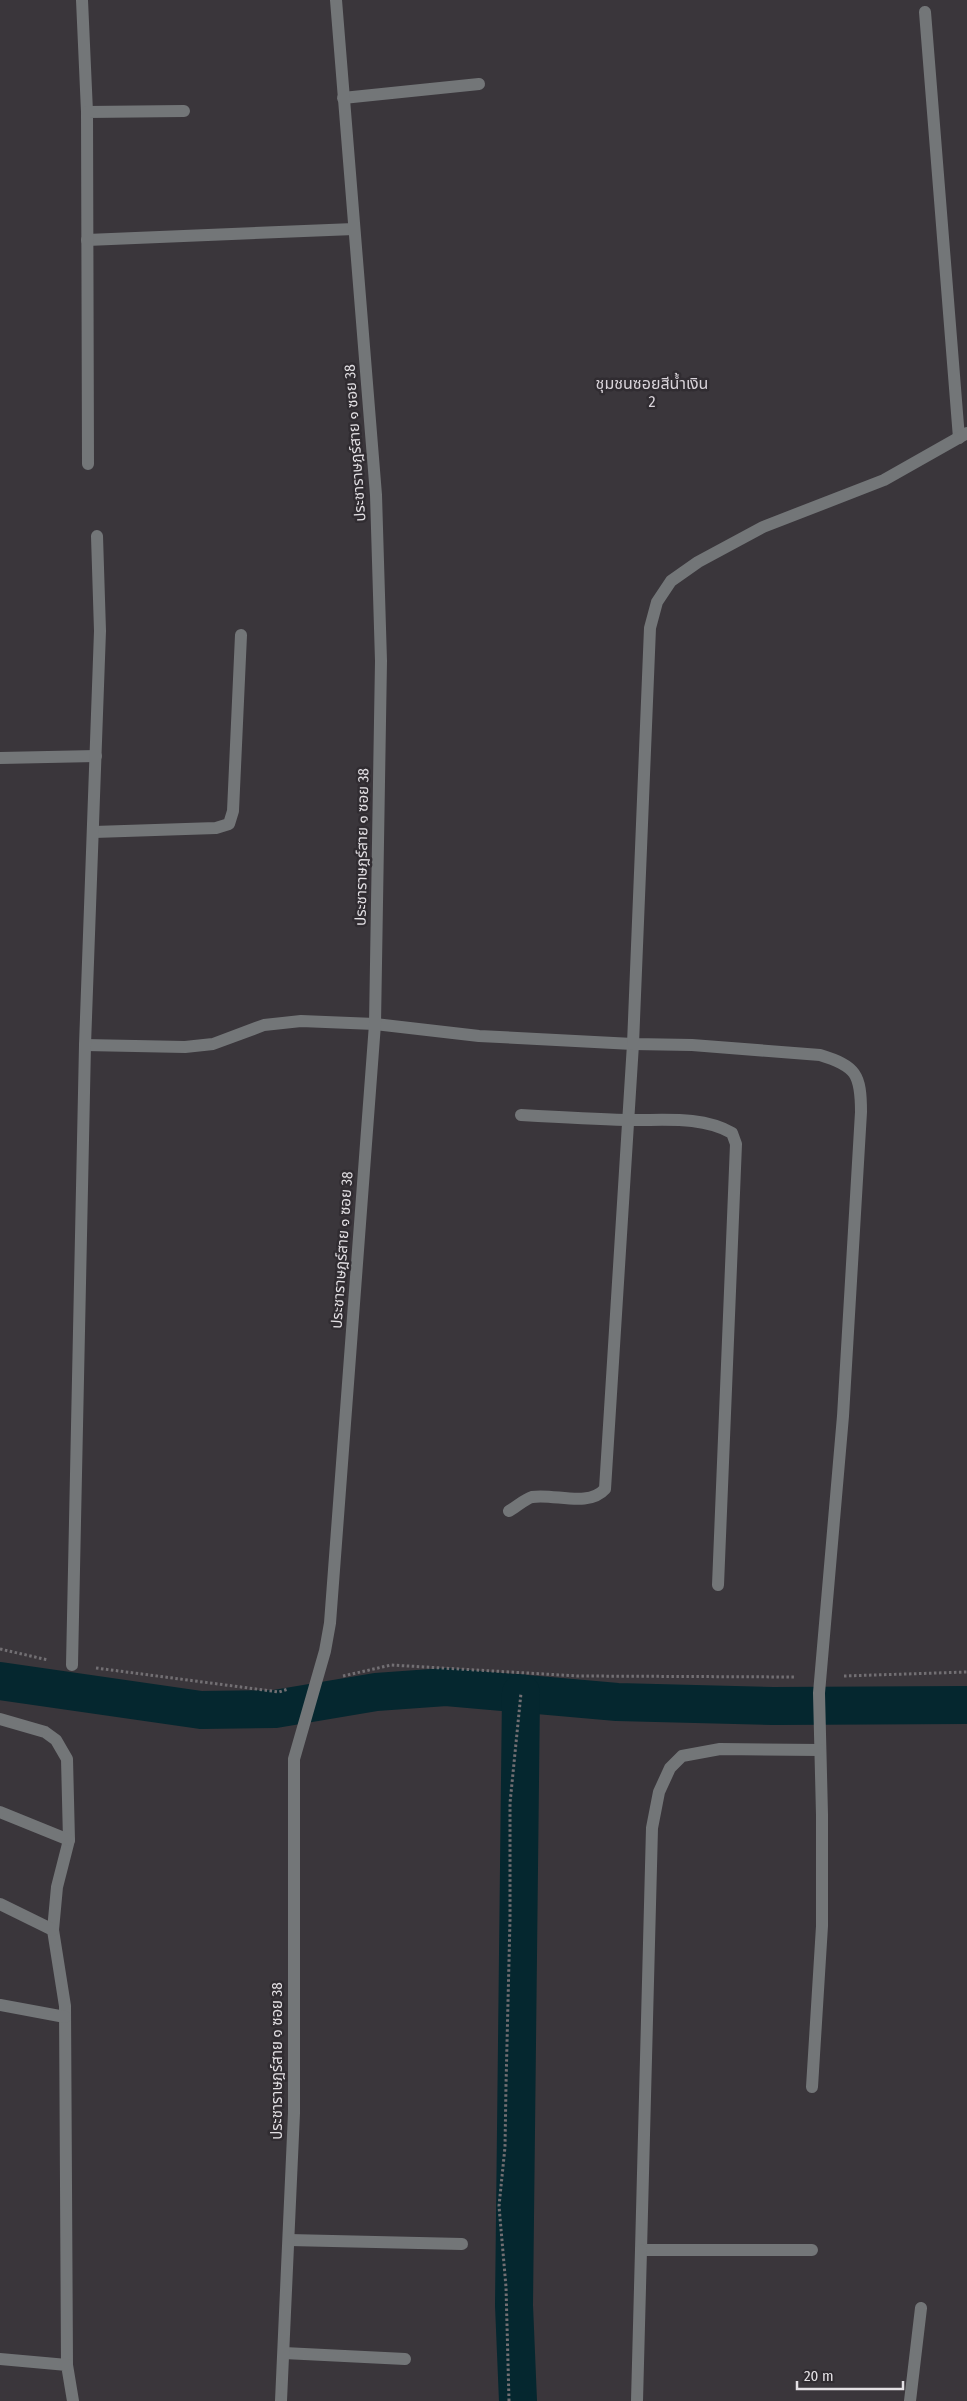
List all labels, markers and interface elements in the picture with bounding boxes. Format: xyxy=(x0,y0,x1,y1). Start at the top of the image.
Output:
street label: ประชาราษฎร์สาย ๑ ซอย 38 xyxy=(341,364,369,522)
district label: ชุมชนซอยสีน้ำเงิน 2 xyxy=(596,372,708,411)
street label: ประชาราษฎร์สาย ๑ ซอย 38 xyxy=(352,768,372,926)
street label: ประชาราษฎร์สาย ๑ ซอย 38 xyxy=(328,1171,356,1329)
street label: ประชาราษฎร์สาย ๑ ซอย 38 xyxy=(268,1982,286,2140)
scale bar xyxy=(797,2358,903,2390)
text: 20 m xyxy=(804,2367,834,2385)

